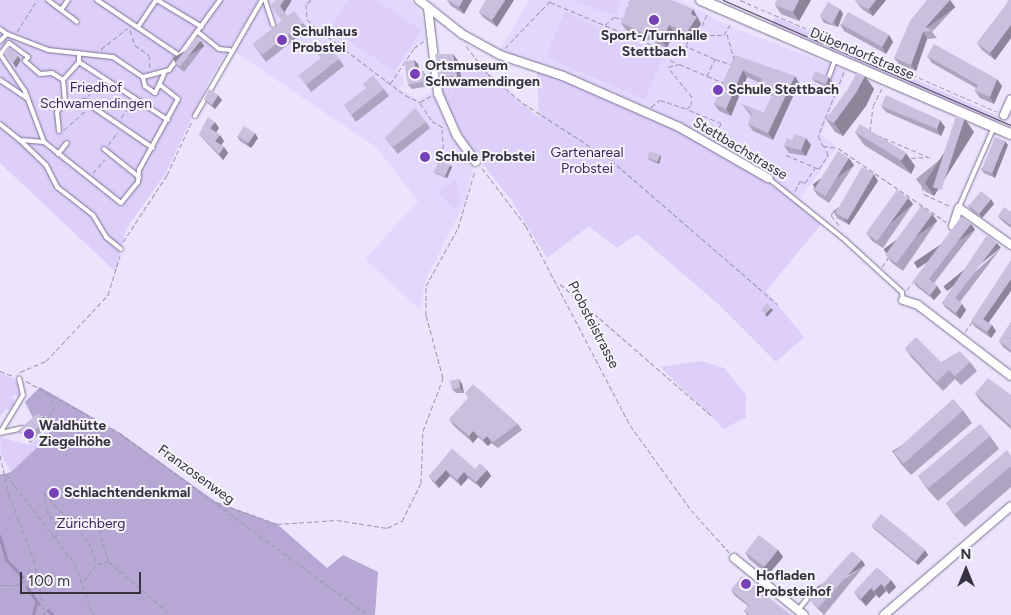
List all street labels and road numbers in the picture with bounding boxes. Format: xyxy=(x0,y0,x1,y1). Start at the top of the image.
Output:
street label: Dübendorfstrasse xyxy=(807,24,917,84)
street label: Stettbachstrasse xyxy=(690,114,790,184)
street label: Probsteistrasse xyxy=(564,278,622,372)
street label: Franzosenweg xyxy=(154,442,238,508)

